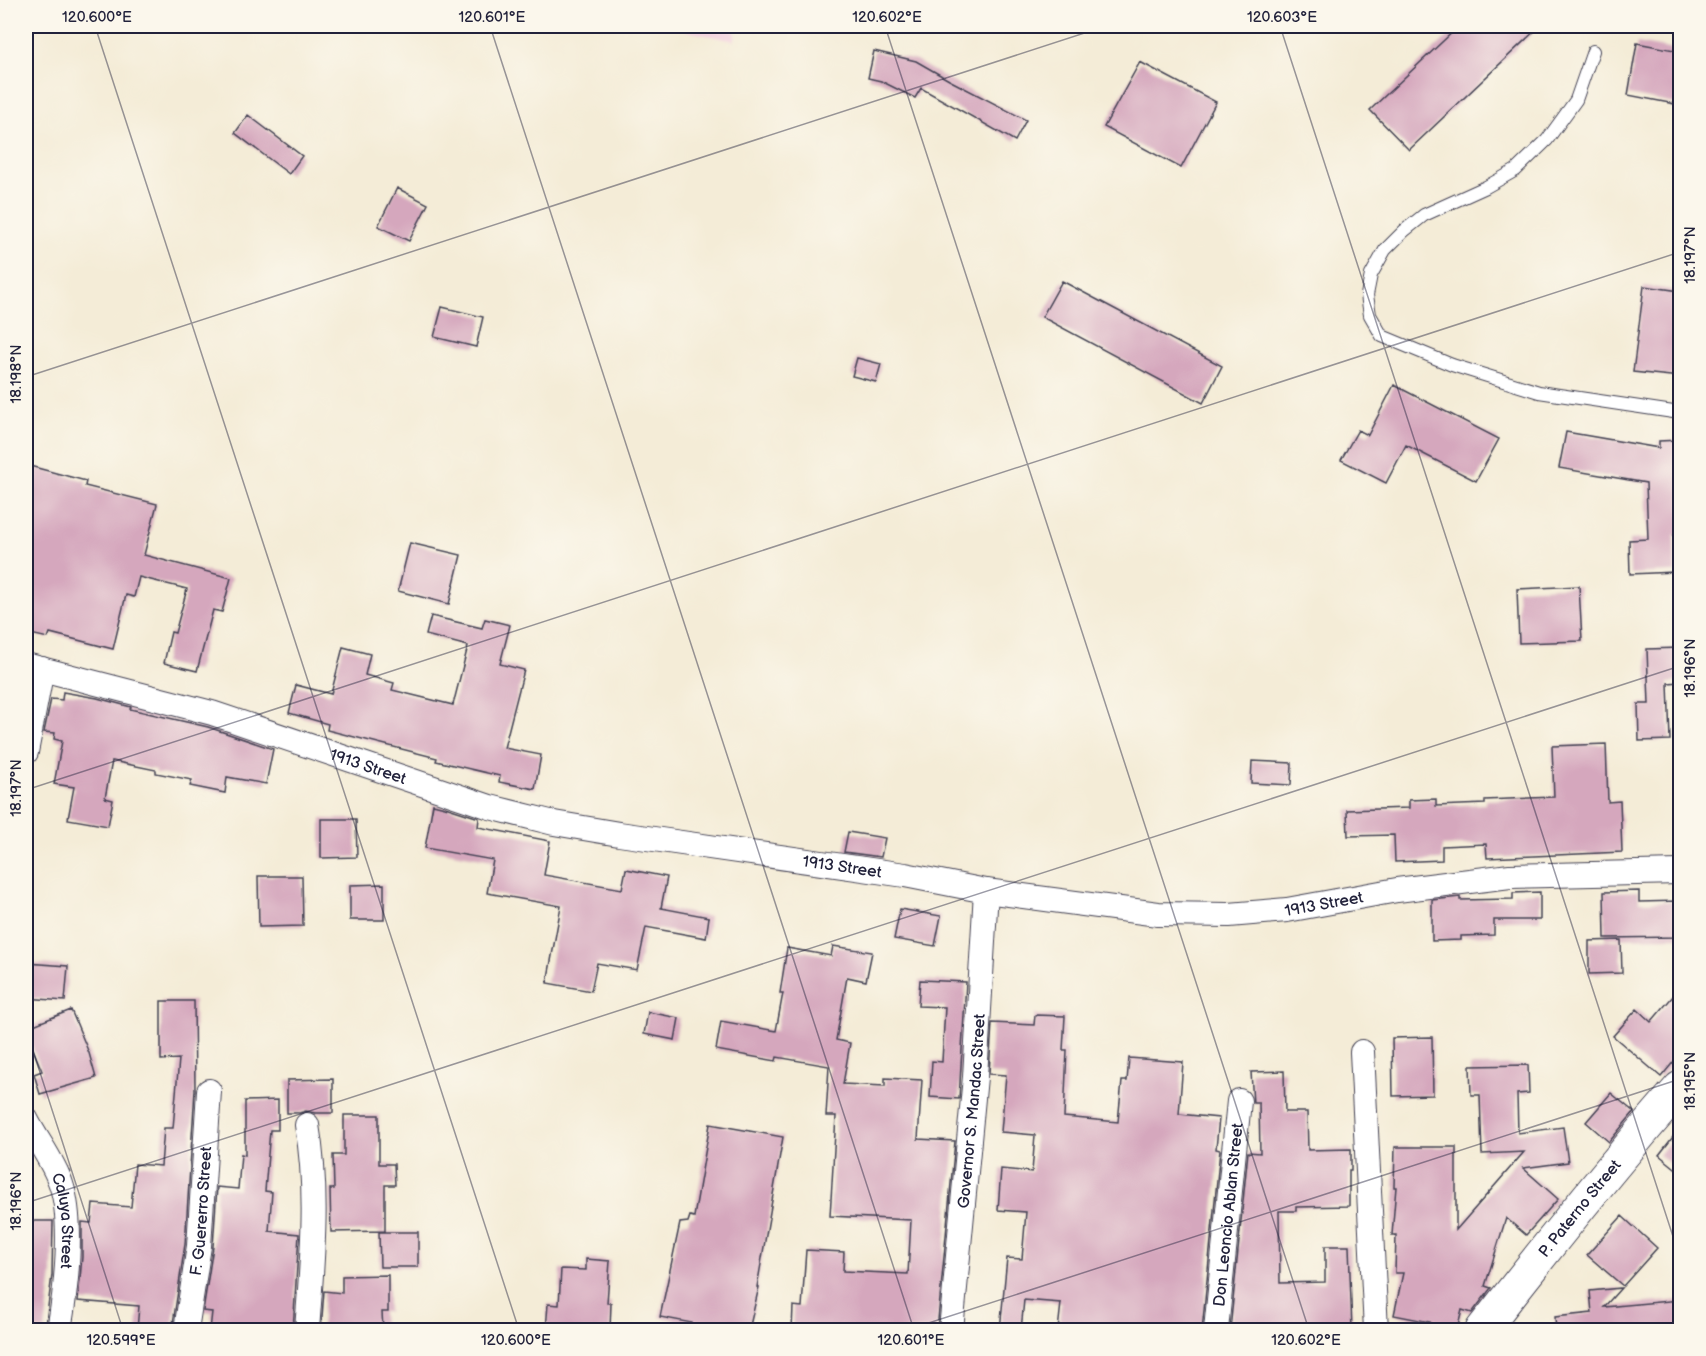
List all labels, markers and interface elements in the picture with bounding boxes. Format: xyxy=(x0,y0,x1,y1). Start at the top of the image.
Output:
text: 120.600°E xyxy=(62,8,132,27)
text: 120.601°E xyxy=(459,8,526,27)
text: 120.602°E xyxy=(852,8,922,27)
text: 120.603°E xyxy=(1247,8,1317,27)
text: 18.197°N xyxy=(1681,226,1700,284)
text: 18.198°N xyxy=(7,345,26,403)
text: 18.196°N xyxy=(1681,638,1700,698)
street label: 1913 Street xyxy=(327,746,409,789)
text: 18.197°N xyxy=(7,759,26,817)
street label: 1913 Street xyxy=(801,852,883,883)
street label: 1913 Street xyxy=(1283,888,1365,921)
street label: Governor S. Mandac Street xyxy=(955,1013,990,1209)
text: 18.195°N xyxy=(1681,1052,1700,1110)
street label: Don Leoncio Ablan Street xyxy=(1210,1122,1248,1307)
street label: F. Guererro Street xyxy=(187,1146,216,1277)
street label: P. Paterno Street xyxy=(1535,1156,1626,1261)
street label: Caluya Street xyxy=(47,1170,76,1269)
text: 18.196°N xyxy=(7,1171,26,1231)
text: 120.599°E xyxy=(86,1331,156,1350)
text: 120.600°E xyxy=(481,1331,551,1350)
text: 120.601°E xyxy=(878,1331,945,1350)
text: 120.602°E xyxy=(1271,1331,1341,1350)

